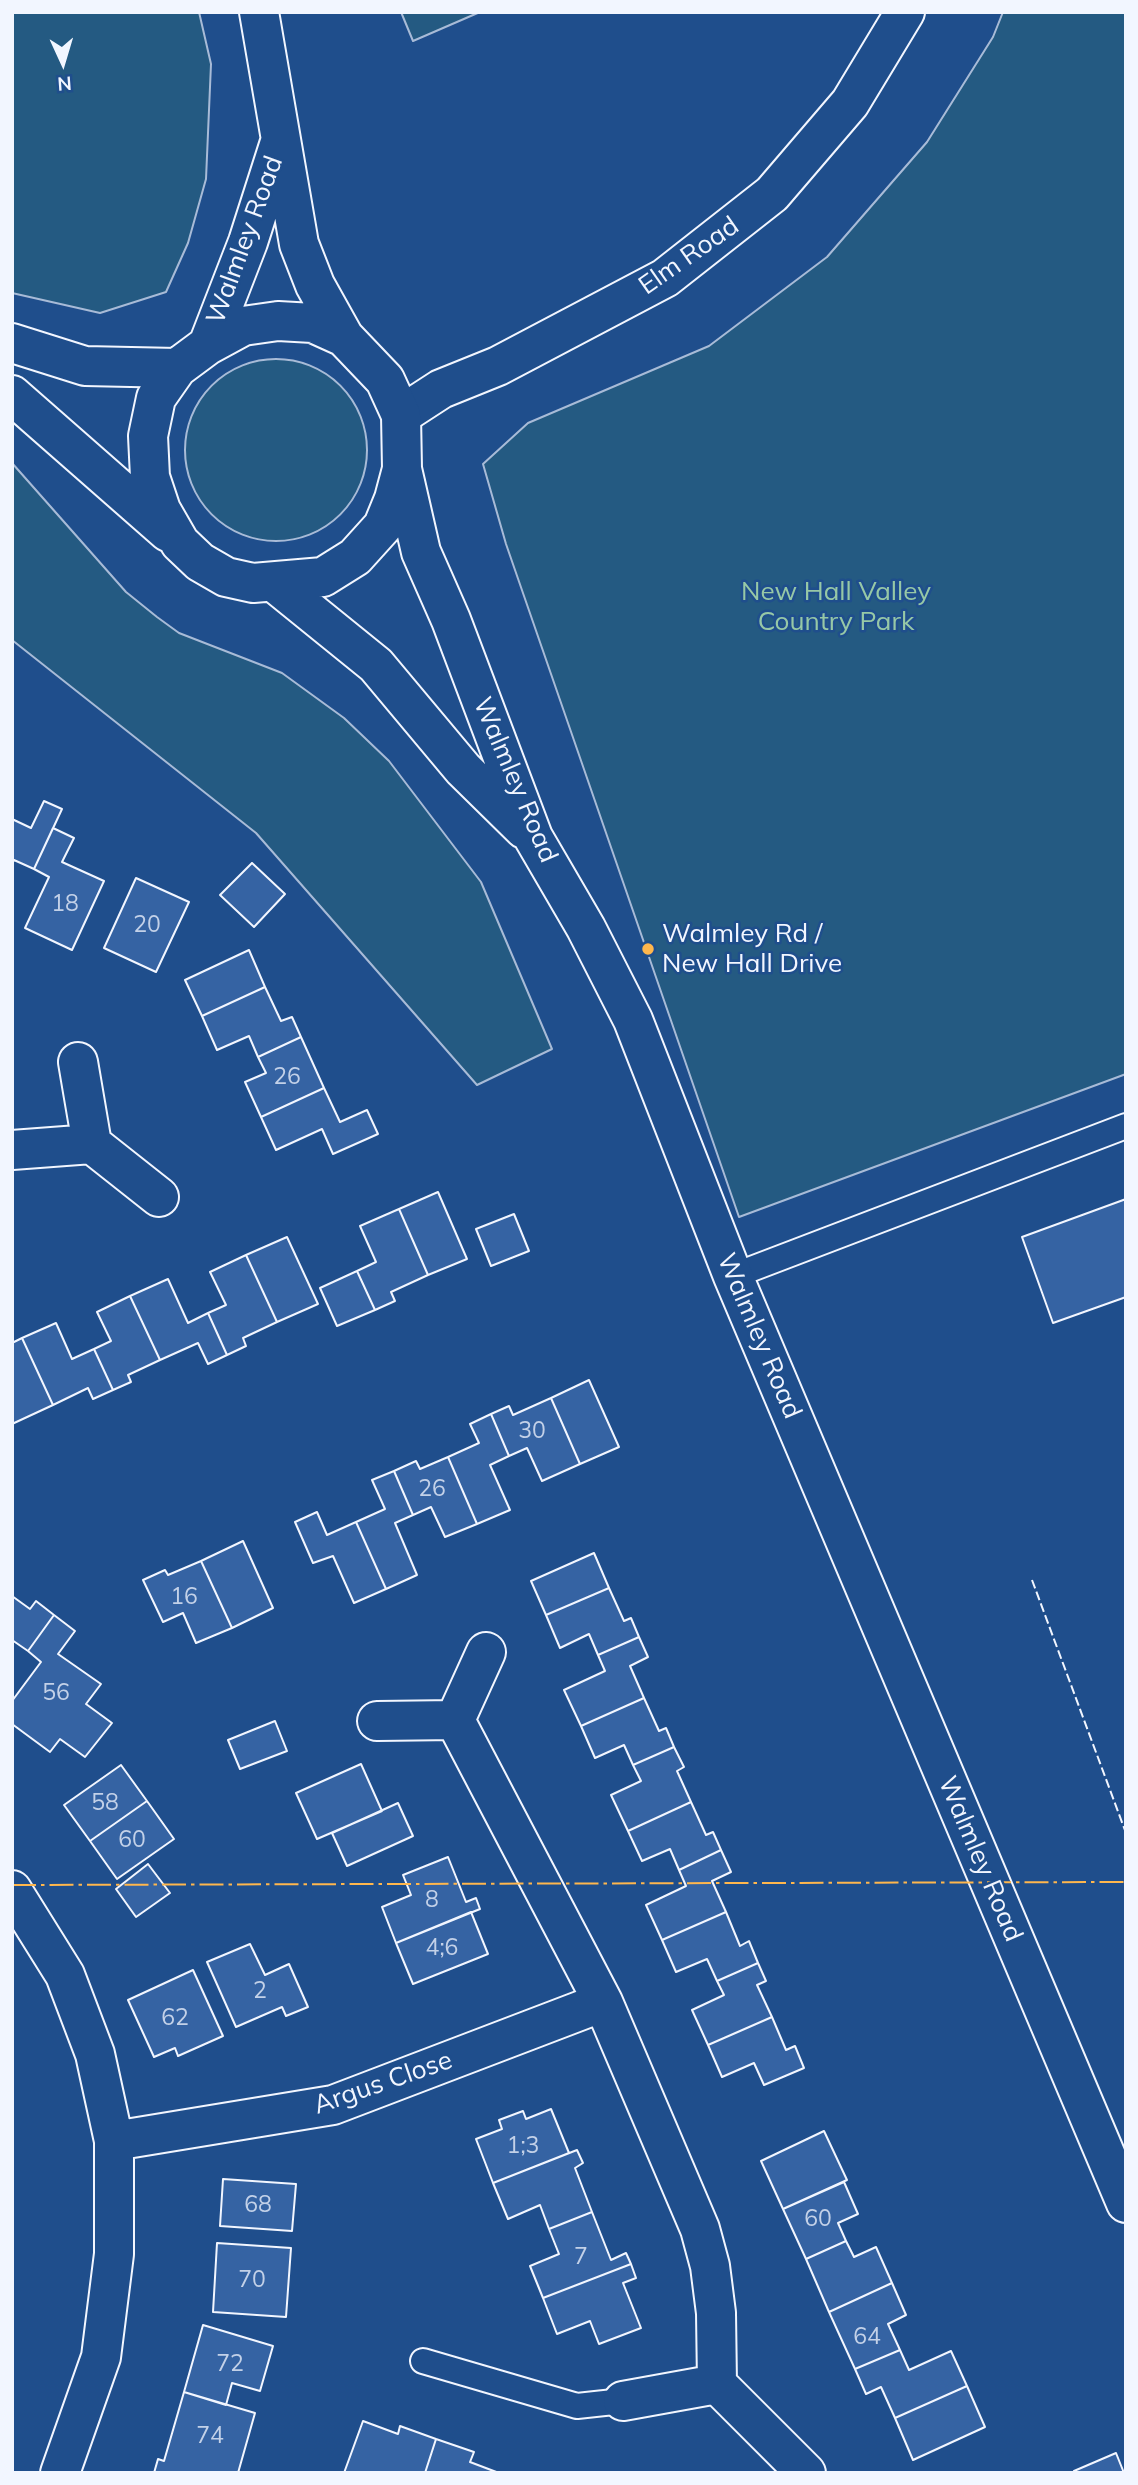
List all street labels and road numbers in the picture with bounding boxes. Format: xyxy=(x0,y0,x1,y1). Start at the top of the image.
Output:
street label: Walmley Road xyxy=(200,152,290,328)
street label: Elm Road xyxy=(633,210,745,302)
street label: Walmley Road xyxy=(466,693,564,867)
street label: Walmley Road xyxy=(710,1249,808,1423)
street label: Walmley Road xyxy=(931,1772,1029,1946)
street label: Argus Close xyxy=(310,2045,456,2121)

